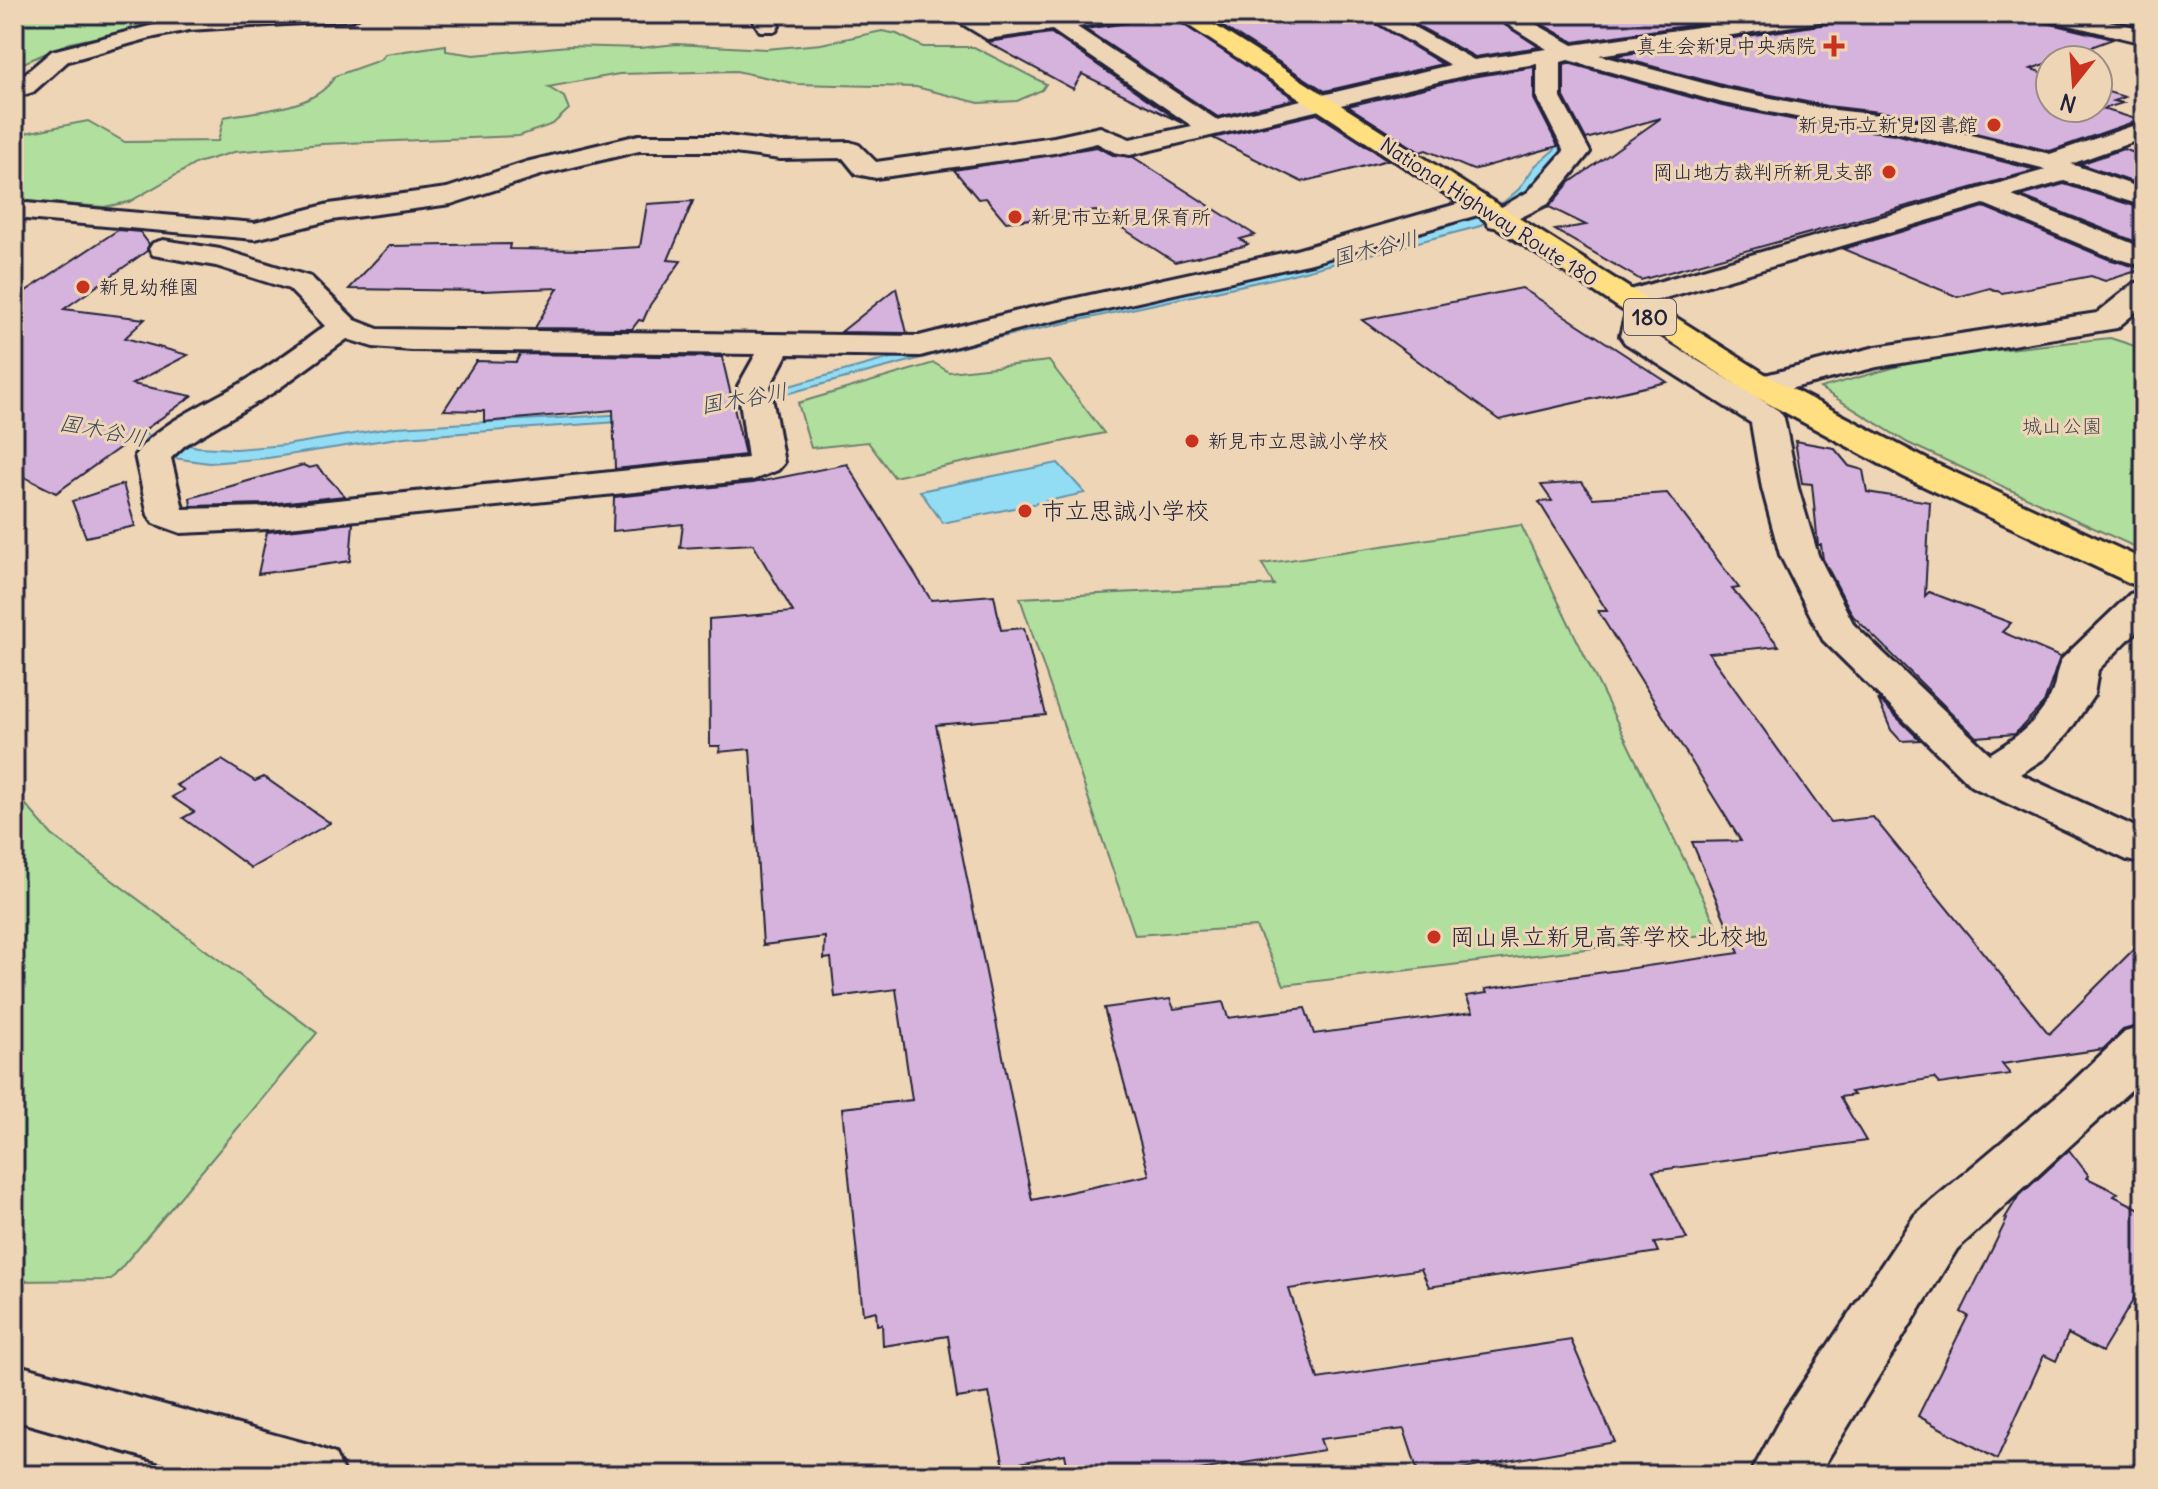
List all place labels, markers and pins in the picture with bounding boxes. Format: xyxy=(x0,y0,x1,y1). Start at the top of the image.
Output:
place label: 真生会新見中央病院 xyxy=(1636,33,1816,58)
marker: 真生会新見中央病院 xyxy=(1823,35,1845,57)
place label: 新見市立新見図書館 xyxy=(1798,112,1978,137)
marker: 新見市立新見図書館 xyxy=(1985,116,2003,134)
place label: 岡山地方裁判所新見支部 xyxy=(1653,159,1873,184)
marker: 岡山地方裁判所新見支部 xyxy=(1880,163,1898,181)
place label: 新見市立新見保育所 xyxy=(1031,204,1211,229)
marker: 新見市立新見保育所 xyxy=(1006,208,1024,226)
place label: 新見幼稚園 xyxy=(99,274,199,299)
marker: 新見幼稚園 xyxy=(74,278,92,296)
place label: 新見市立思誠小学校 xyxy=(1208,428,1388,453)
marker: 新見市立思誠小学校 xyxy=(1183,432,1201,450)
place label: 市立思誠小学校 xyxy=(1041,495,1209,525)
marker: 市立思誠小学校 xyxy=(1016,502,1034,520)
place label: 岡山県立新見高等学校 北校地 xyxy=(1450,921,1768,951)
marker: 岡山県立新見高等学校 北校地 xyxy=(1425,928,1443,946)

